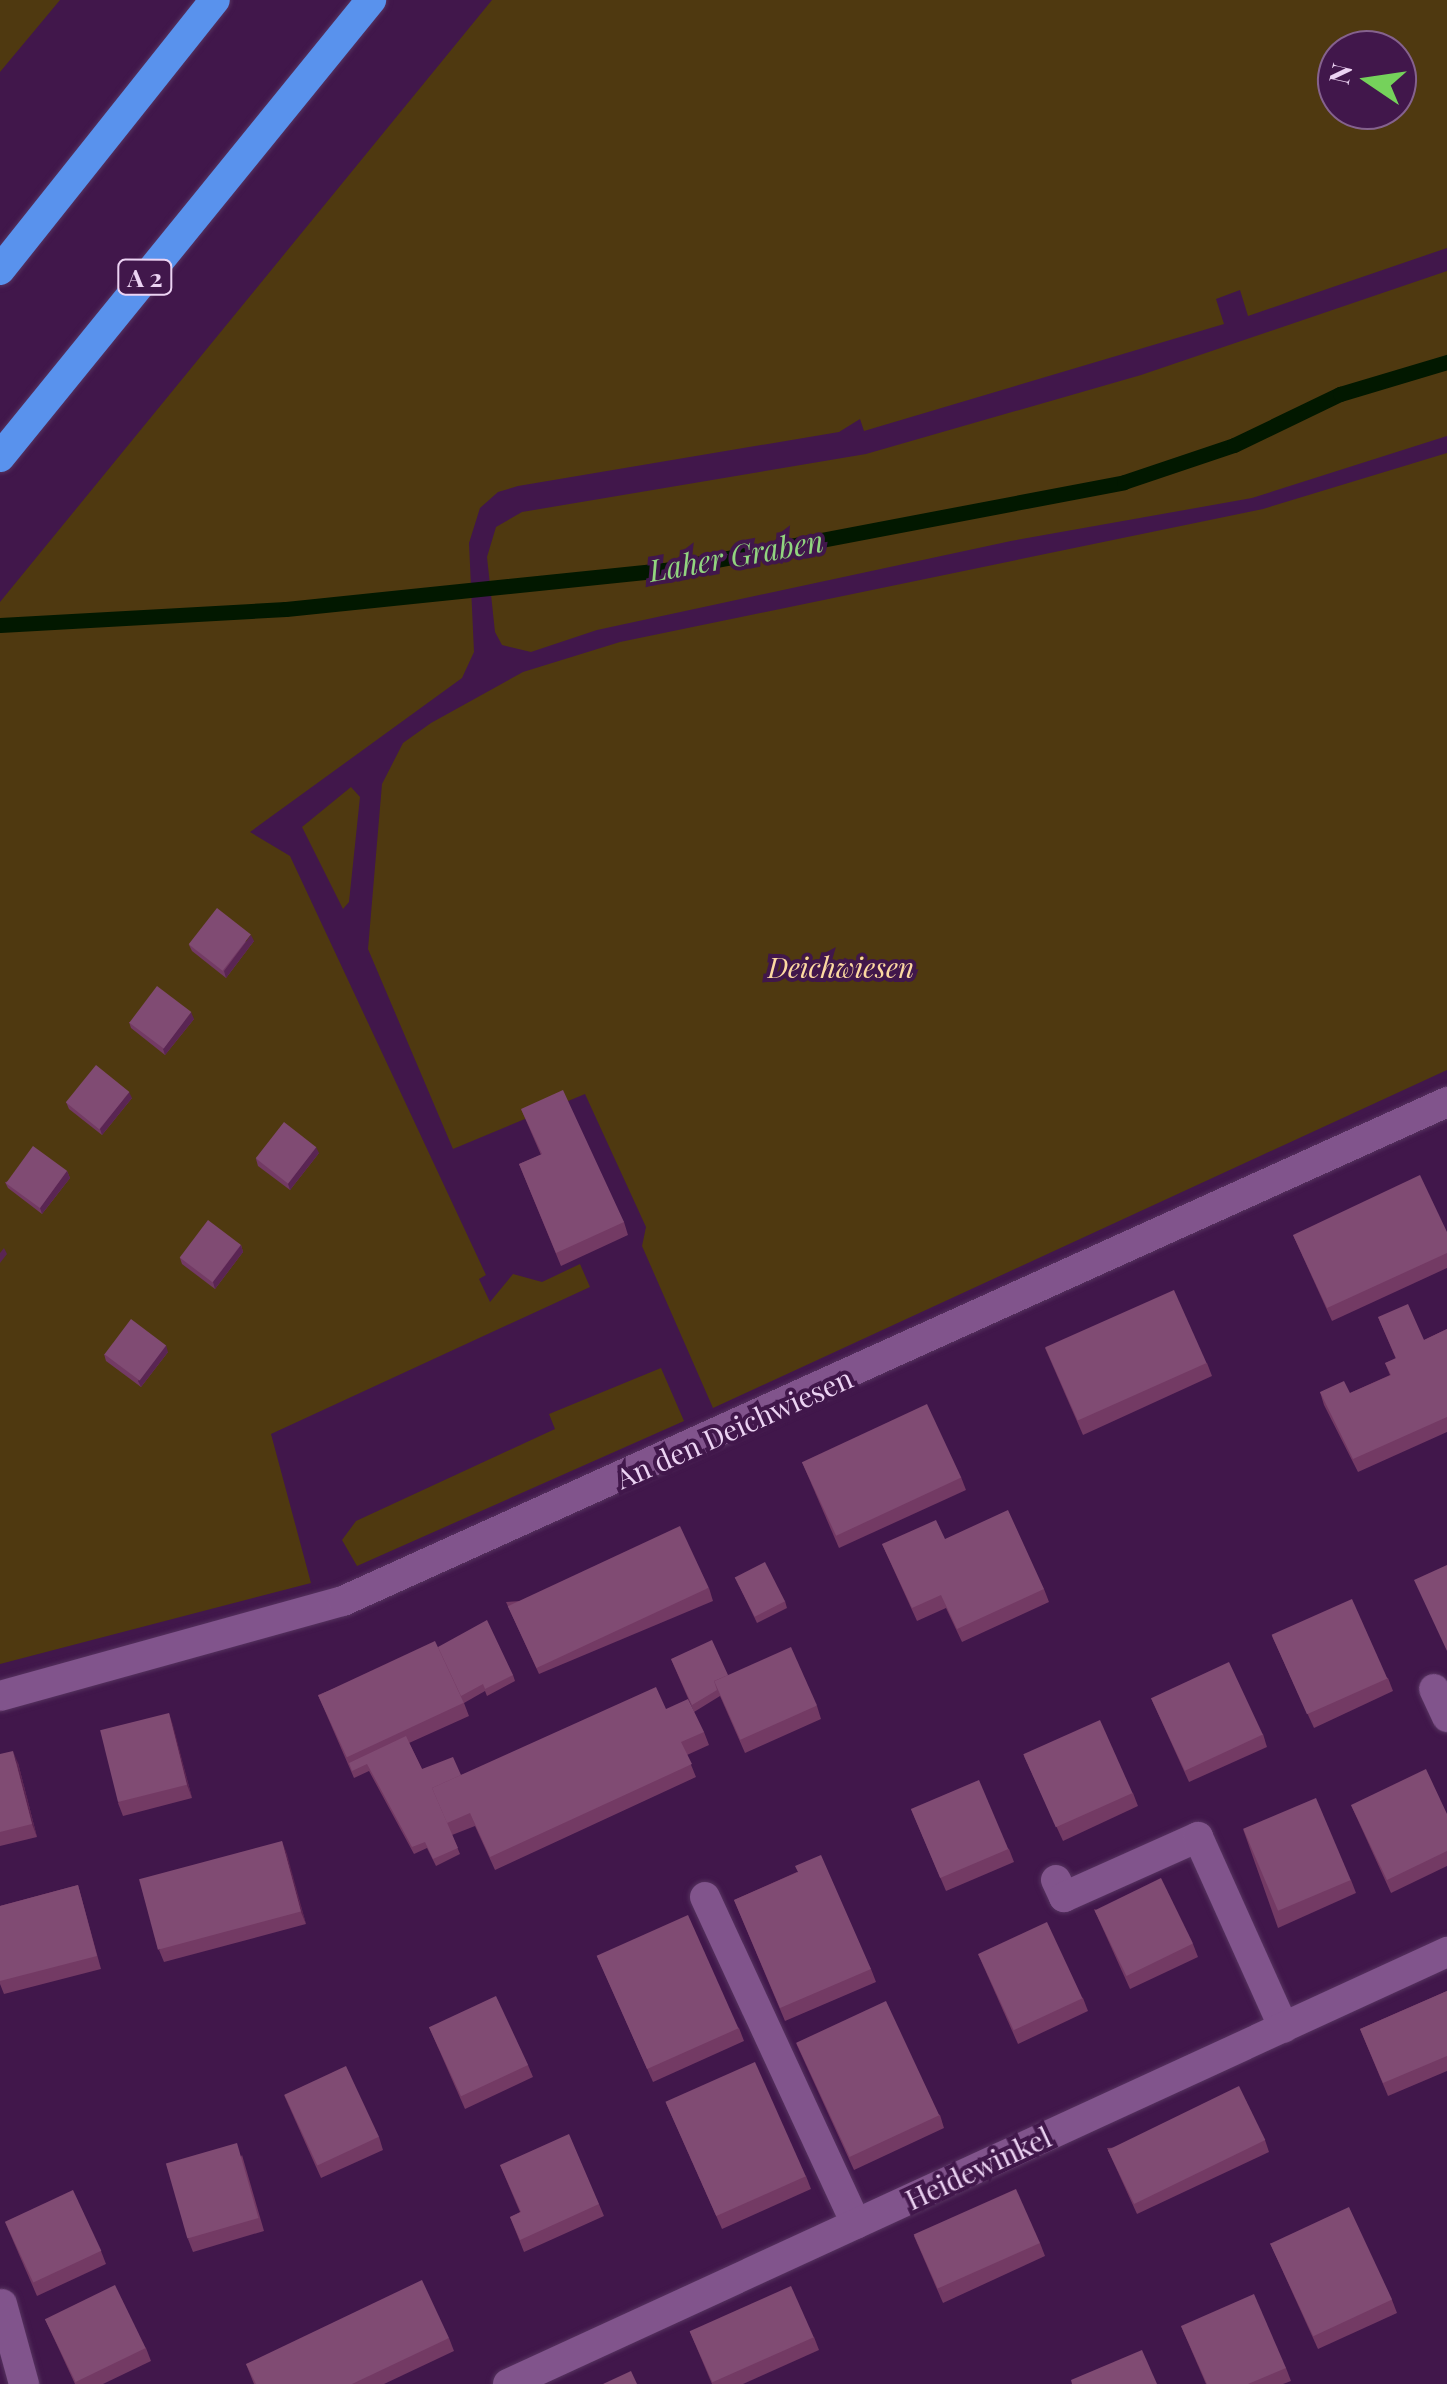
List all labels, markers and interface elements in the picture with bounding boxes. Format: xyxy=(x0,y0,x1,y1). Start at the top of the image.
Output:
north arrow xyxy=(1317,30,1417,130)
text: N xyxy=(1319,60,1360,88)
road number: A 2 xyxy=(115,257,175,297)
water label: Laher Graben xyxy=(646,522,826,588)
park label: Deichwiesen xyxy=(768,950,914,984)
street label: An den Deichwiesen xyxy=(611,1361,857,1495)
street label: Heidewinkel xyxy=(900,2120,1056,2216)

